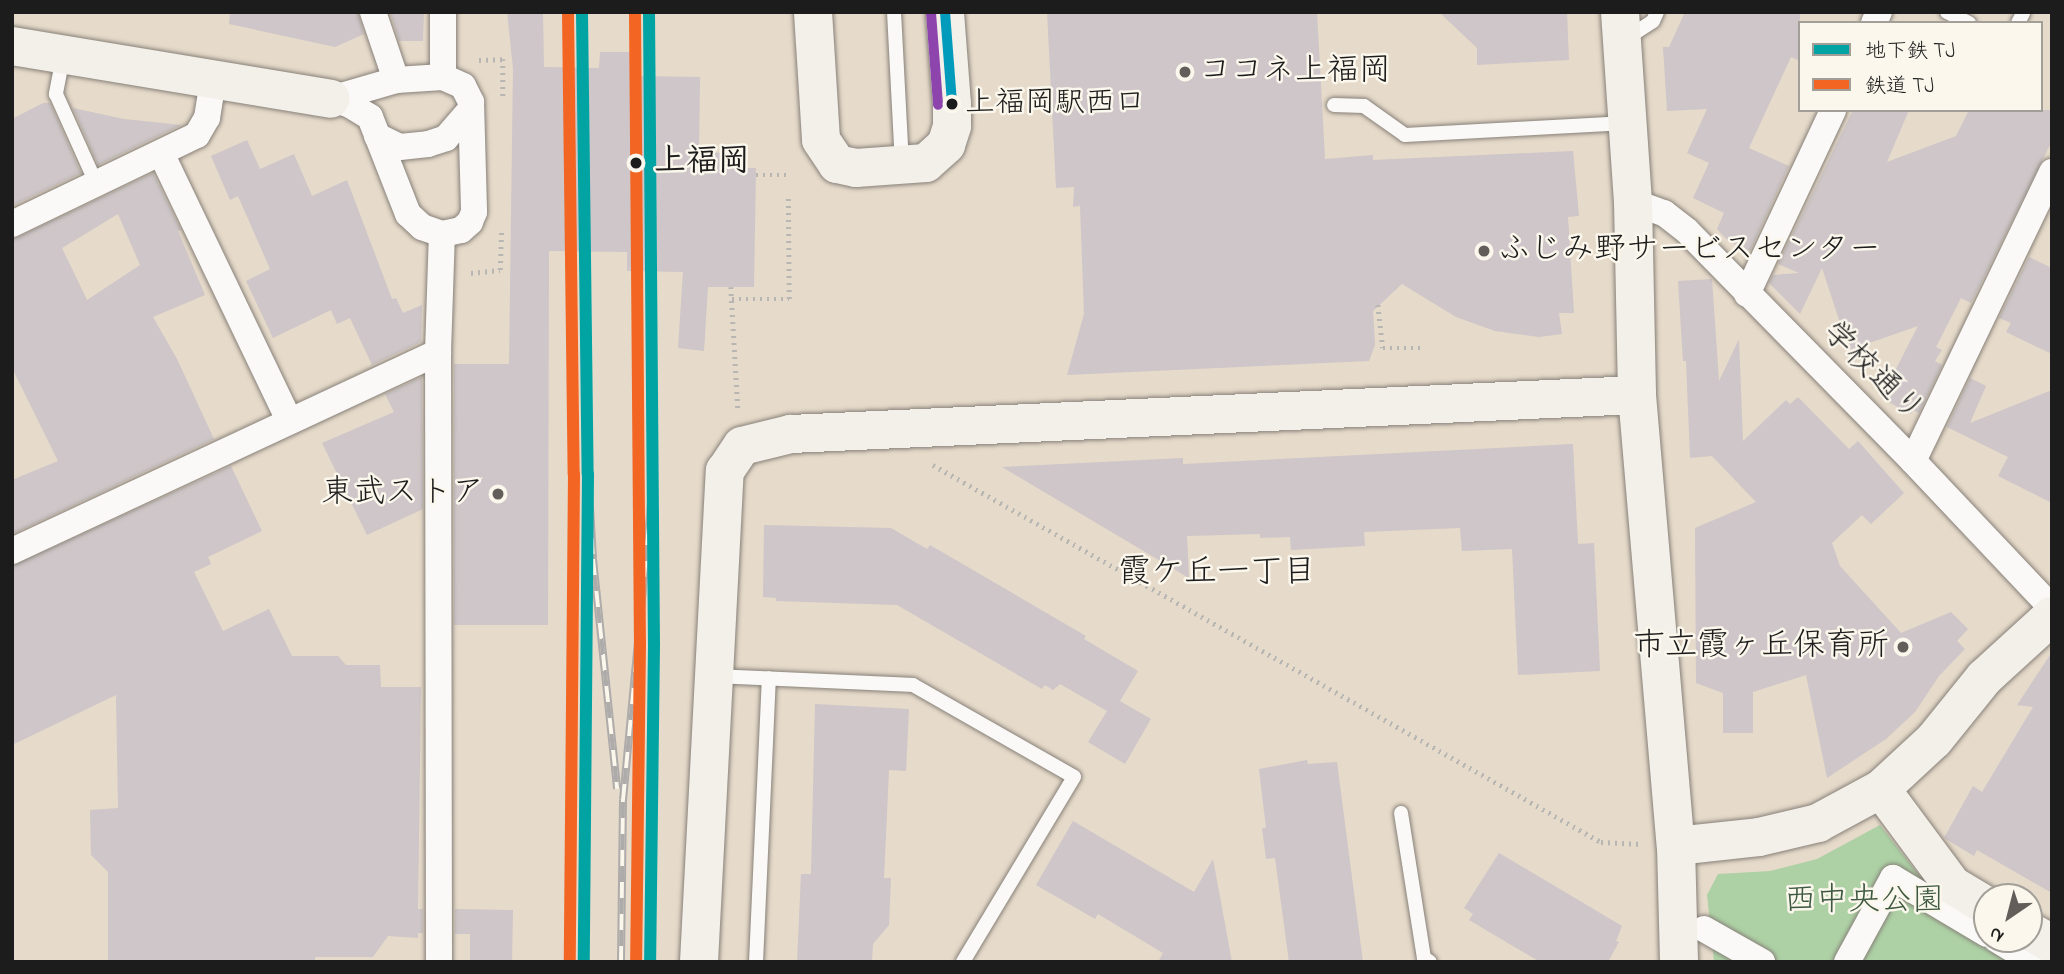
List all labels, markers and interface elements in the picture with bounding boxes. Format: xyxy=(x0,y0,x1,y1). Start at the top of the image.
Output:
legend xyxy=(1798,21,2043,112)
text: 地下鉄 TJ xyxy=(1865,37,1956,67)
place label: ココネ上福岡 xyxy=(1199,53,1391,91)
marker: ココネ上福岡 xyxy=(1177,64,1193,80)
text: 鉄道 TJ xyxy=(1865,72,1935,102)
place label: 上福岡駅西口 xyxy=(965,86,1145,122)
marker: 上福岡駅西口 xyxy=(945,97,959,111)
place label: 上福岡 xyxy=(654,144,750,182)
marker: 上福岡 xyxy=(624,151,648,175)
place label: ふじみ野サービスセンター xyxy=(1498,232,1882,270)
marker: ふじみ野サービスセンター xyxy=(1476,243,1492,259)
street label: 学校通り xyxy=(1813,314,1931,432)
place label: 東武ストア xyxy=(324,475,484,513)
marker: 東武ストア xyxy=(490,486,506,502)
district label: 霞ケ丘一丁目 xyxy=(1118,554,1316,594)
place label: 市立霞ヶ丘保育所 xyxy=(1633,628,1889,666)
marker: 市立霞ヶ丘保育所 xyxy=(1895,639,1911,655)
park label: 西中央公園 xyxy=(1784,883,1944,921)
north arrow xyxy=(1973,883,2043,953)
text: N xyxy=(1984,919,2010,949)

